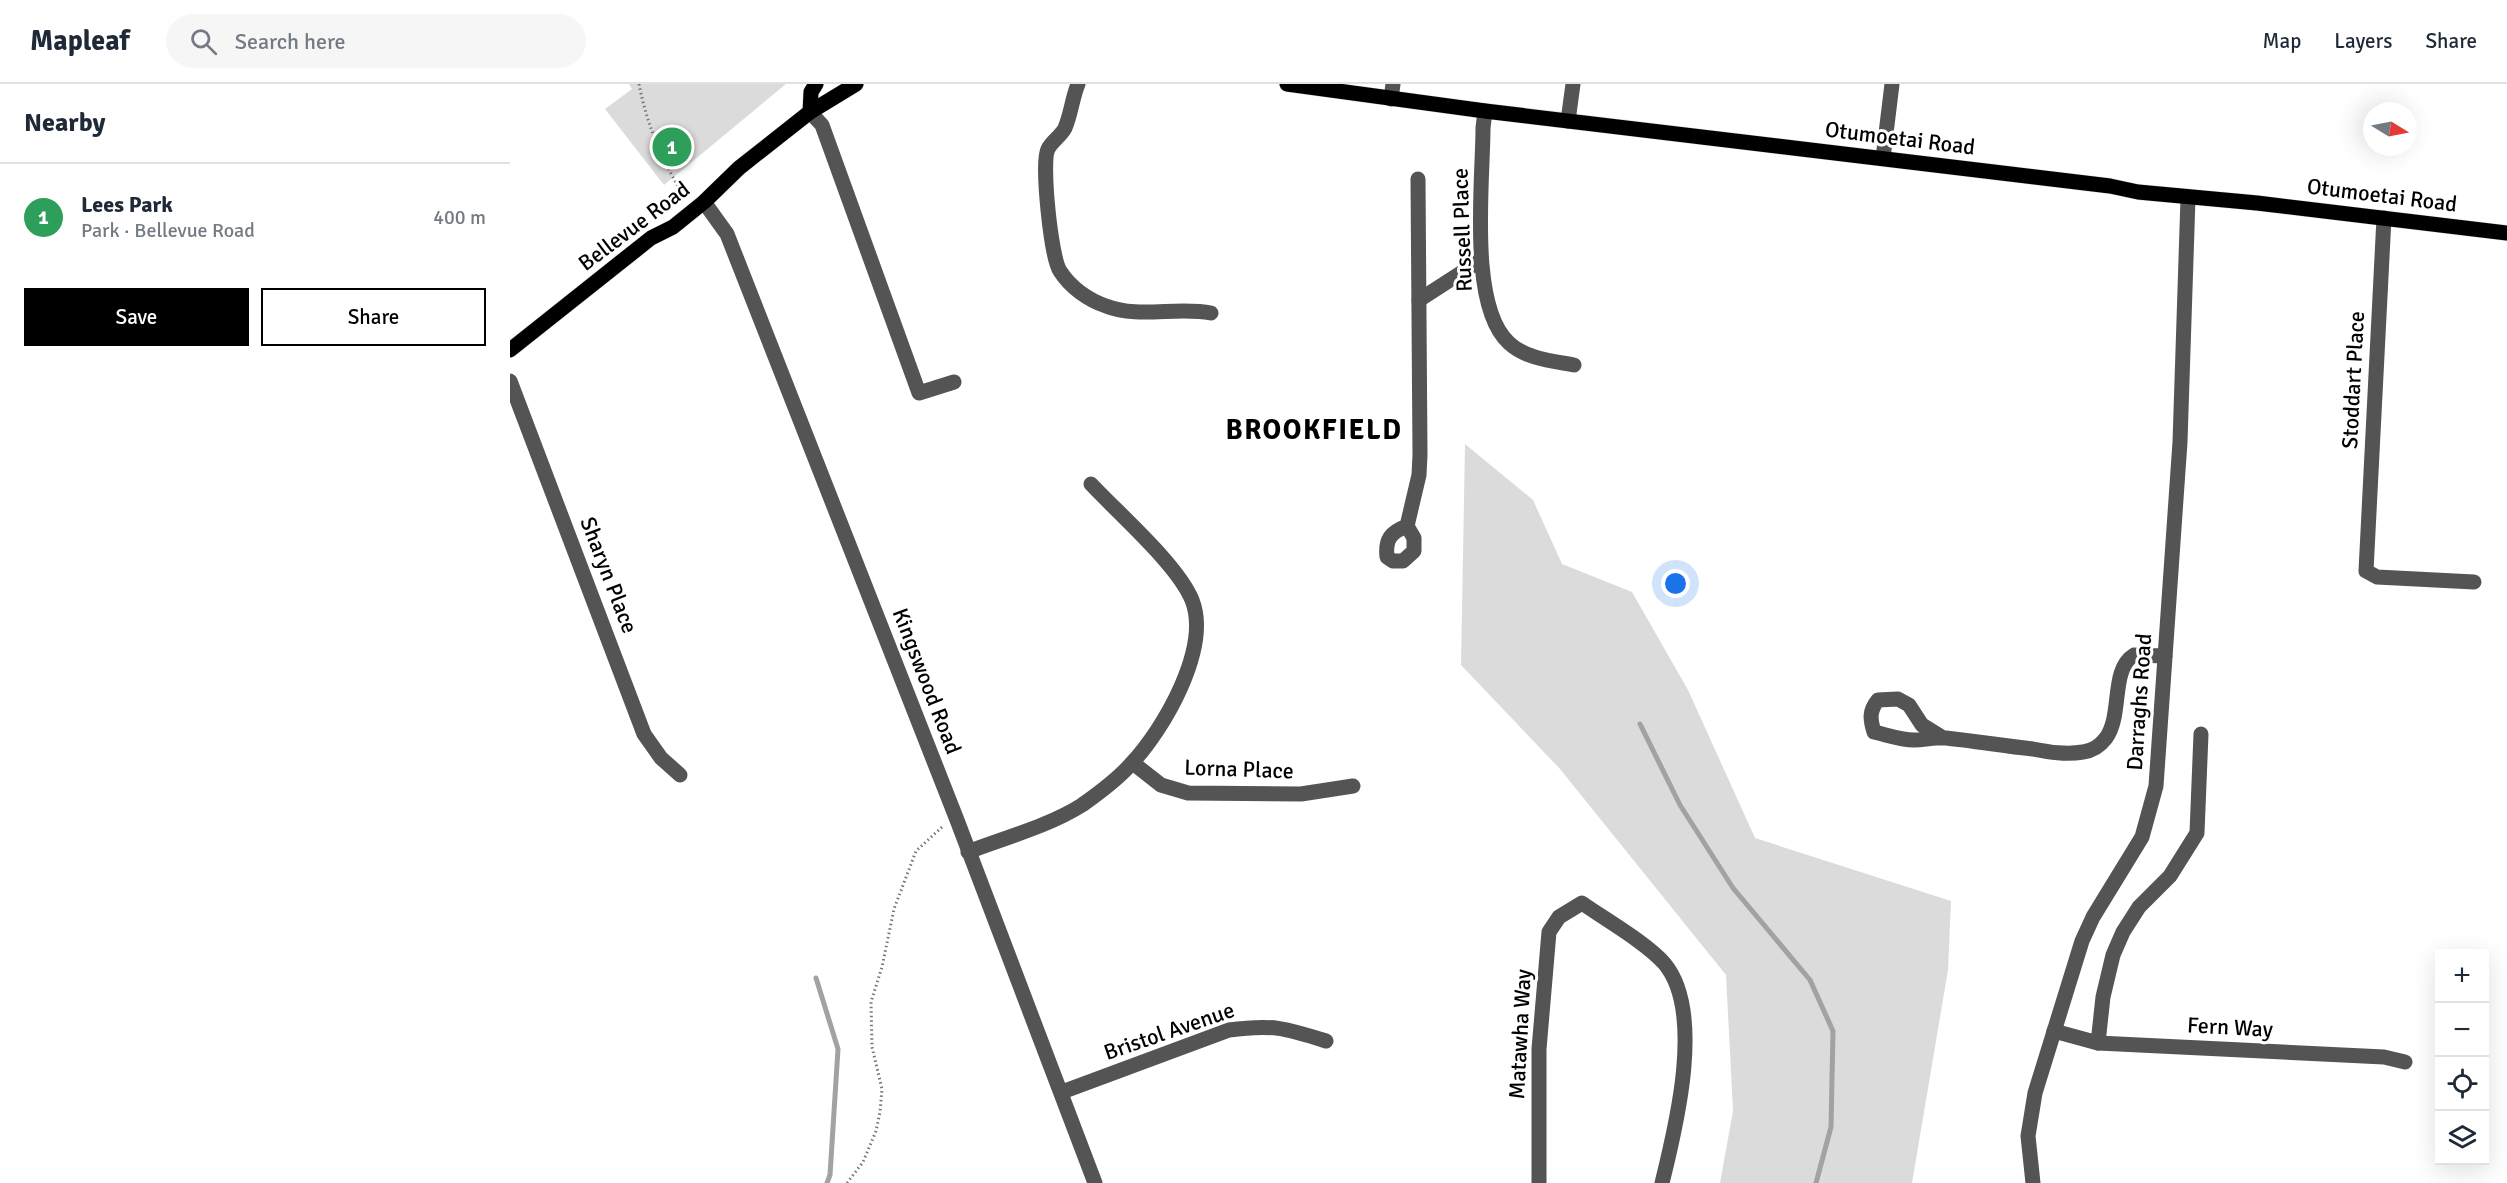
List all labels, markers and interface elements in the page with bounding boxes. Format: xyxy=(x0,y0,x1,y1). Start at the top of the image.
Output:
search box xyxy=(166,14,586,68)
text: Mapleaf xyxy=(30,24,130,58)
icon: search xyxy=(187,25,220,58)
text: Search here xyxy=(235,28,346,55)
text: Map xyxy=(2263,28,2301,54)
text: Layers xyxy=(2334,28,2392,54)
text: Share xyxy=(2425,28,2477,54)
north arrow xyxy=(2363,102,2417,156)
text: Nearby xyxy=(24,107,105,139)
street label: Otumoetai Road xyxy=(1823,115,1977,161)
pin: 1 xyxy=(652,124,692,170)
street label: Russell Place xyxy=(1446,168,1478,292)
street label: Otumoetai Road xyxy=(2305,172,2459,218)
street label: Bellevue Road xyxy=(573,175,695,277)
text: Lees Park xyxy=(81,191,173,218)
text: 1 xyxy=(38,205,49,230)
text: 400 m xyxy=(433,205,486,230)
text: Park · Bellevue Road xyxy=(81,218,255,243)
button: Save xyxy=(24,288,249,346)
button: Share xyxy=(261,288,486,346)
street label: Stoddart Place xyxy=(2336,310,2370,450)
district label: BROOKFIELD xyxy=(1226,413,1402,447)
street label: Sharyn Place xyxy=(574,513,644,637)
your location xyxy=(1661,569,1690,598)
street label: Kingswood Road xyxy=(887,604,967,758)
street label: Darraghs Road xyxy=(2121,632,2157,772)
street label: Lorna Place xyxy=(1184,754,1294,784)
map controls xyxy=(2435,949,2489,1165)
button: + xyxy=(2435,949,2489,1003)
street label: Matawha Way xyxy=(1503,968,1537,1100)
street label: Bristol Avenue xyxy=(1100,996,1238,1066)
button: − xyxy=(2435,1003,2489,1057)
street label: Fern Way xyxy=(2186,1011,2274,1043)
button: locate xyxy=(2435,1057,2489,1111)
button: layers xyxy=(2435,1111,2489,1165)

